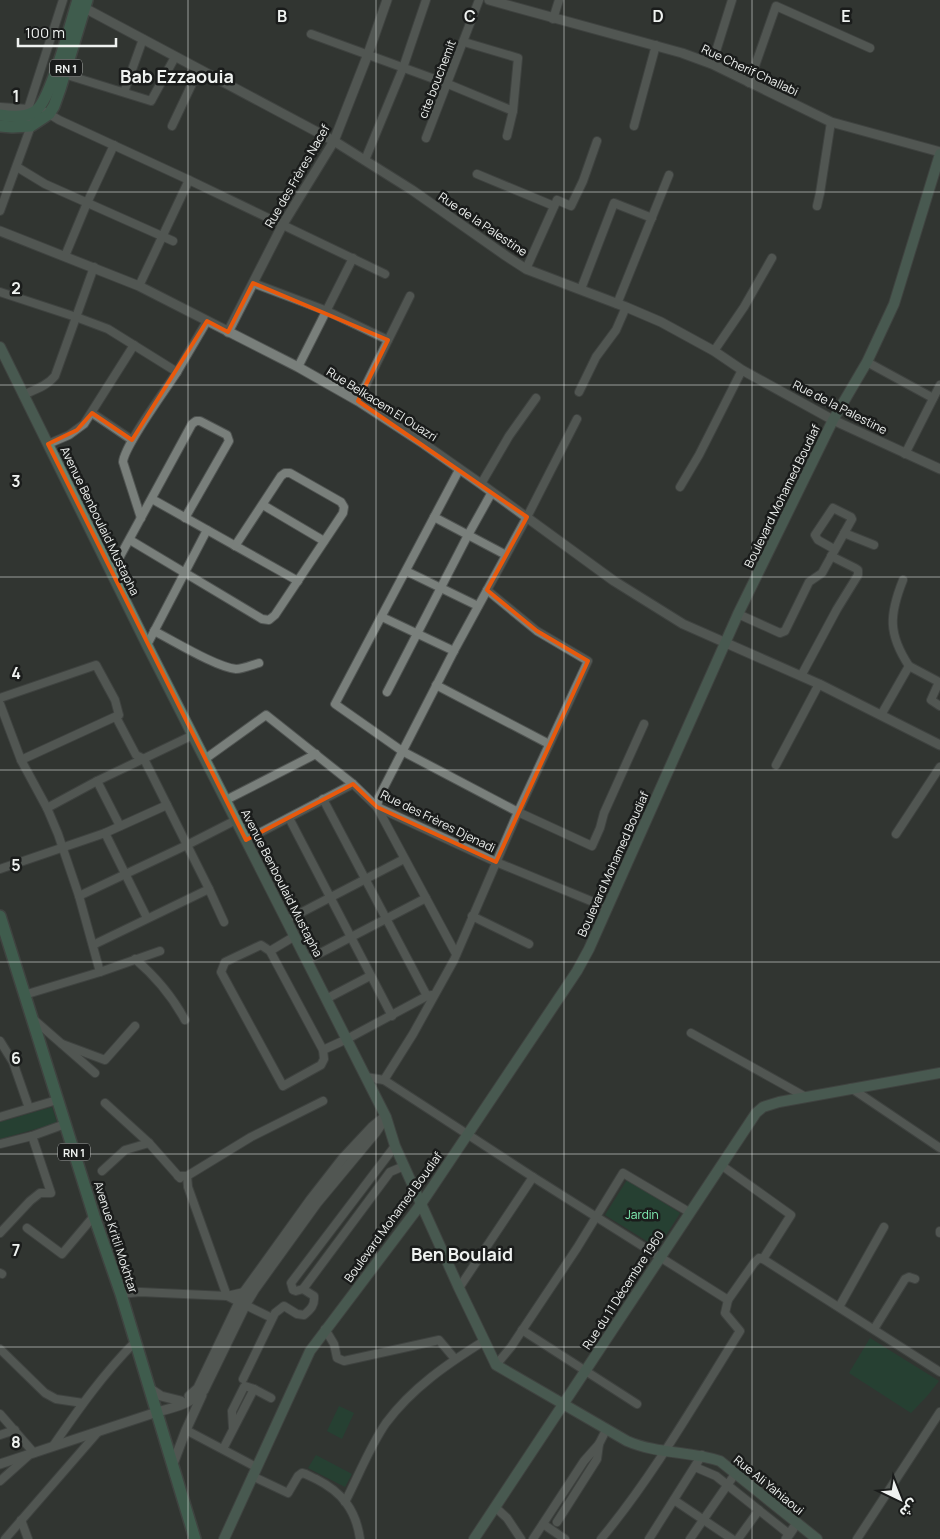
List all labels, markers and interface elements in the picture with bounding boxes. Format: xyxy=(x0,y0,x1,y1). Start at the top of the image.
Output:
text: B xyxy=(277,5,287,27)
text: C xyxy=(464,5,476,27)
text: D xyxy=(652,5,664,27)
text: E xyxy=(841,5,851,27)
scale bar xyxy=(18,15,115,47)
text: 100 m xyxy=(25,22,65,43)
street label: cite bouchemit xyxy=(414,37,460,121)
street label: Rue Cherif Challabi xyxy=(699,40,801,100)
road number: RN 1 xyxy=(50,59,82,76)
district label: Bab Ezzaouia xyxy=(120,64,234,88)
text: 1 xyxy=(12,85,20,107)
street label: Rue des Frères Nacef xyxy=(260,121,334,231)
street label: Rue de la Palestine xyxy=(435,188,531,260)
text: 2 xyxy=(11,277,21,299)
street label: Rue Belkacem El Ouazri xyxy=(323,363,441,445)
street label: Rue de la Palestine xyxy=(790,376,890,438)
street label: Boulevard Mohamed Boudiaf xyxy=(740,421,824,570)
street label: Avenue Benboulaid Mustapha xyxy=(56,444,144,598)
text: 3 xyxy=(11,470,21,492)
text: 4 xyxy=(11,662,21,684)
street label: Rue des Frères Djenadi xyxy=(378,786,498,856)
street label: Boulevard Mohamed Boudiaf xyxy=(573,788,653,939)
street label: Avenue Benboulaid Mustapha xyxy=(237,806,327,960)
text: 5 xyxy=(11,854,21,876)
text: 6 xyxy=(11,1047,21,1069)
road number: RN 1 xyxy=(58,1144,90,1160)
street label: Boulevard Mohamed Boudiaf xyxy=(340,1148,447,1286)
street label: Avenue Kritli Mokhtar xyxy=(90,1179,142,1296)
park label: Jardin xyxy=(625,1206,659,1223)
street label: Rue du 11 Décembre 1960 xyxy=(578,1227,668,1353)
text: 7 xyxy=(12,1239,20,1261)
district label: Ben Boulaid xyxy=(411,1242,513,1266)
text: 8 xyxy=(11,1431,21,1453)
street label: Rue Ali Yahiaoui xyxy=(730,1451,808,1519)
north arrow xyxy=(875,1474,925,1524)
text: ش xyxy=(896,1495,923,1522)

